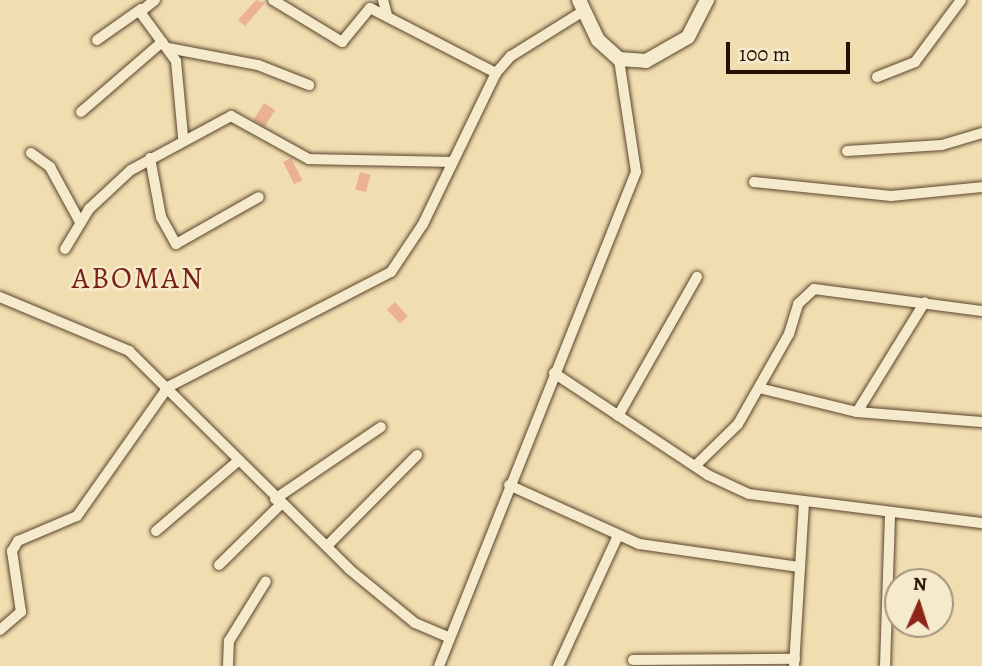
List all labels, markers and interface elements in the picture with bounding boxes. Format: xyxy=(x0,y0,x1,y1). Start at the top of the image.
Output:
scale bar xyxy=(730,28,854,72)
text: 100 m xyxy=(739,40,790,68)
district label: ABOMAN xyxy=(72,260,204,296)
north arrow xyxy=(884,568,954,638)
text: N xyxy=(912,571,928,597)

